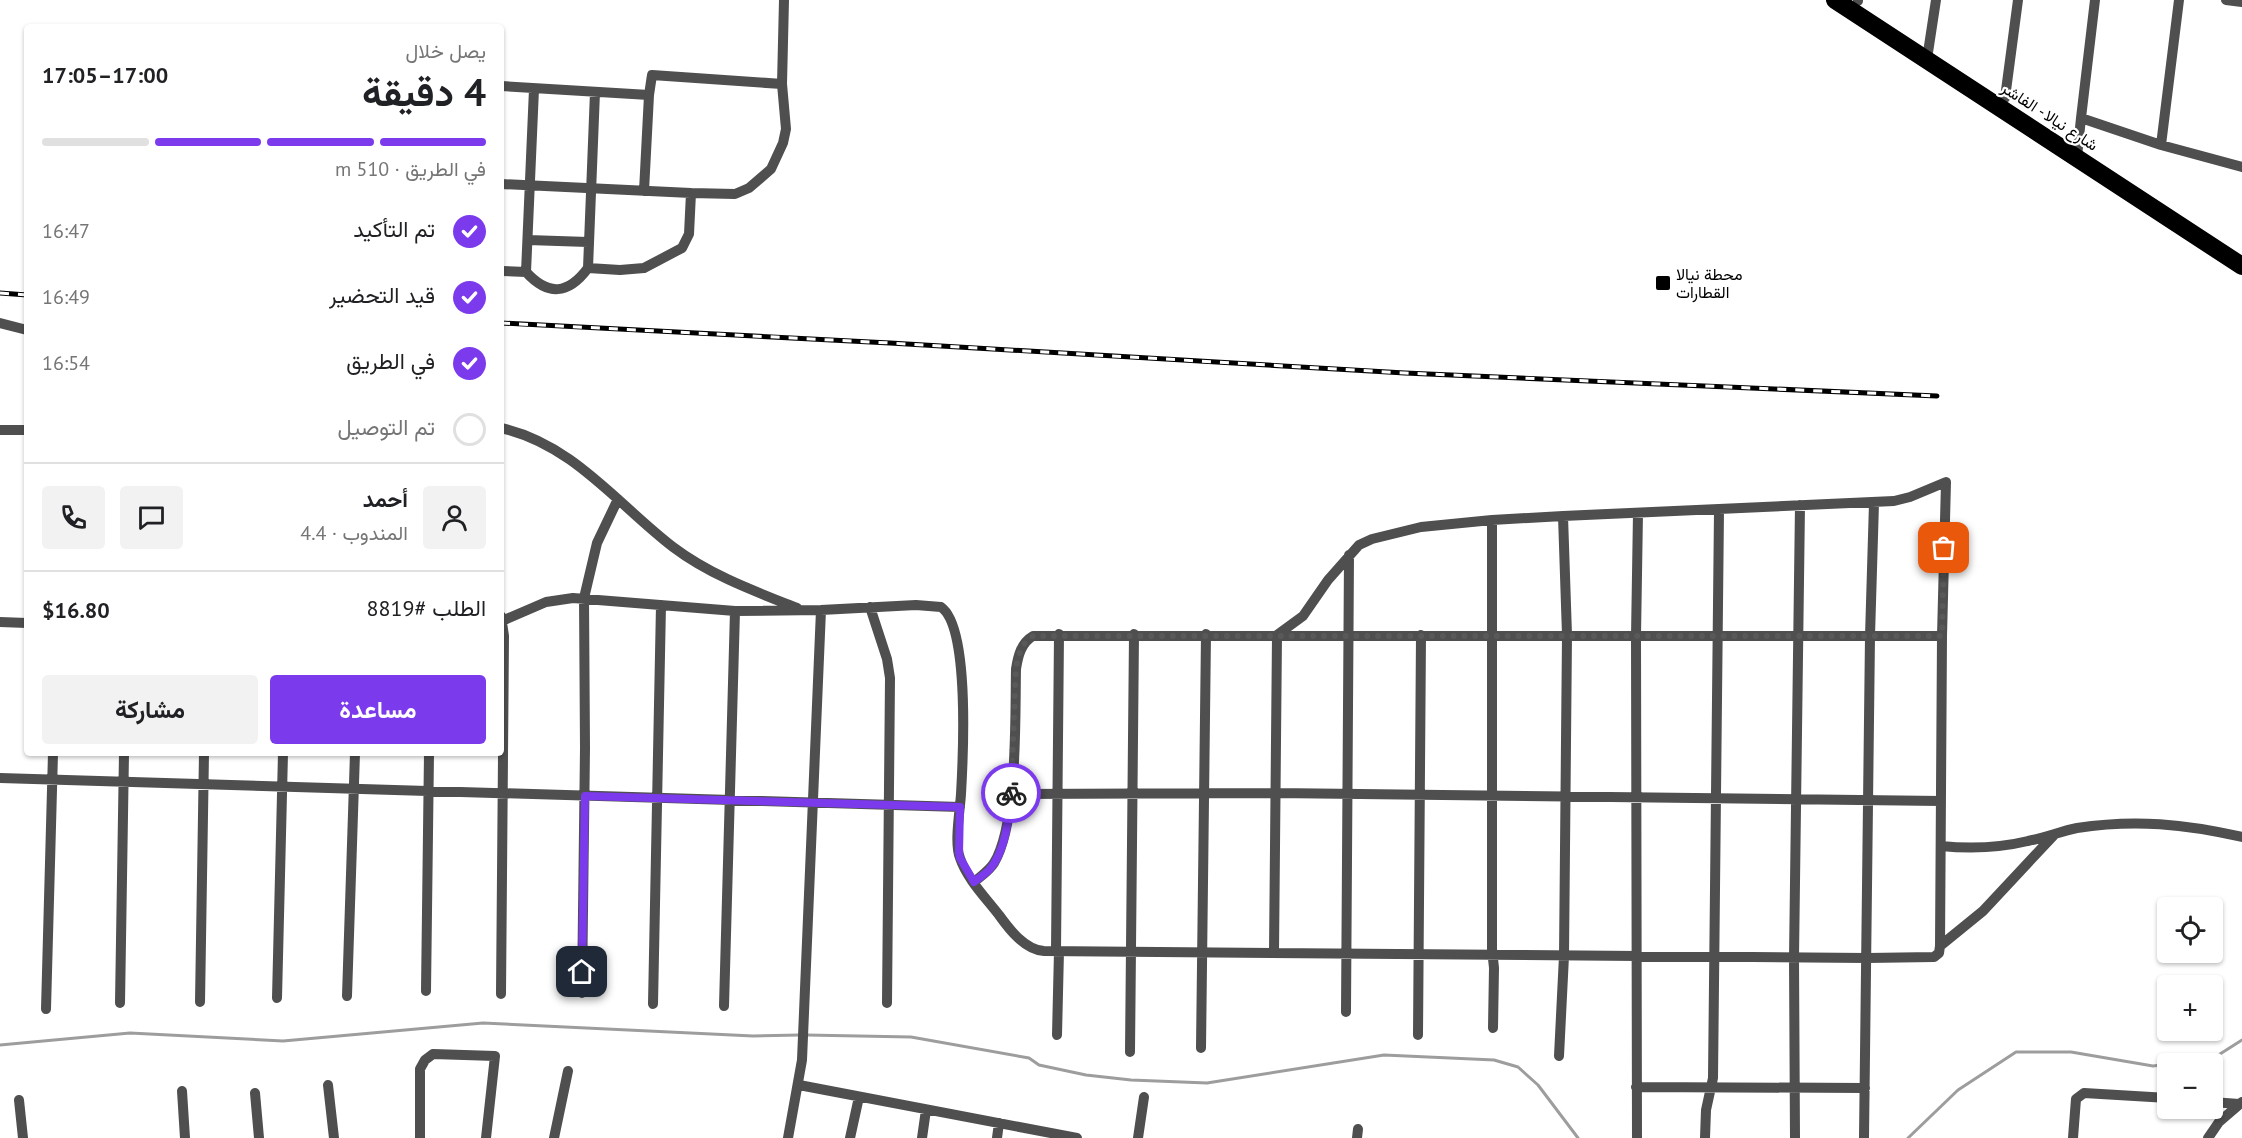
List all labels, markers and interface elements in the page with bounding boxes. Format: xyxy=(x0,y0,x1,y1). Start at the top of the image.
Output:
text: يصل خلال xyxy=(406,38,486,64)
text: 17:00–17:05 xyxy=(42,61,168,89)
text: 4 دقيقة xyxy=(362,66,486,117)
street label: شارع نيالا - الفاشر xyxy=(1996,77,2102,156)
text: في الطريق · 510 m xyxy=(335,156,486,182)
text: تم التأكيد xyxy=(353,215,435,243)
icon: check xyxy=(453,215,486,248)
text: 16:47 xyxy=(42,218,90,244)
place label: محطة نيالا القطارات xyxy=(1676,264,1742,303)
marker: محطة نيالا القطارات xyxy=(1654,274,1672,292)
text: قيد التحضير xyxy=(329,281,435,309)
icon: check xyxy=(453,281,486,314)
text: 16:49 xyxy=(42,284,90,310)
text: في الطريق xyxy=(346,347,435,375)
icon: check xyxy=(453,347,486,380)
text: 16:54 xyxy=(42,350,90,376)
text: تم التوصيل xyxy=(337,413,435,441)
text: أحمد xyxy=(363,485,408,513)
button: phone xyxy=(42,486,105,549)
button: chat xyxy=(120,486,183,549)
button: person xyxy=(423,486,486,549)
text: المندوب · 4.4 xyxy=(300,520,408,546)
pin xyxy=(1918,522,1969,573)
icon: bag xyxy=(1927,531,1960,564)
text: الطلب #8819 xyxy=(366,594,486,622)
text: $16.80 xyxy=(42,596,110,624)
button: مشاركة xyxy=(42,675,258,744)
button: مساعدة xyxy=(270,675,486,744)
courier xyxy=(981,763,1041,823)
icon: bike xyxy=(995,777,1028,810)
map controls xyxy=(2157,897,2223,1119)
button: locate xyxy=(2157,897,2223,963)
pin xyxy=(556,946,607,997)
icon: home xyxy=(565,955,598,988)
button: + xyxy=(2157,975,2223,1041)
button: − xyxy=(2157,1053,2223,1119)

